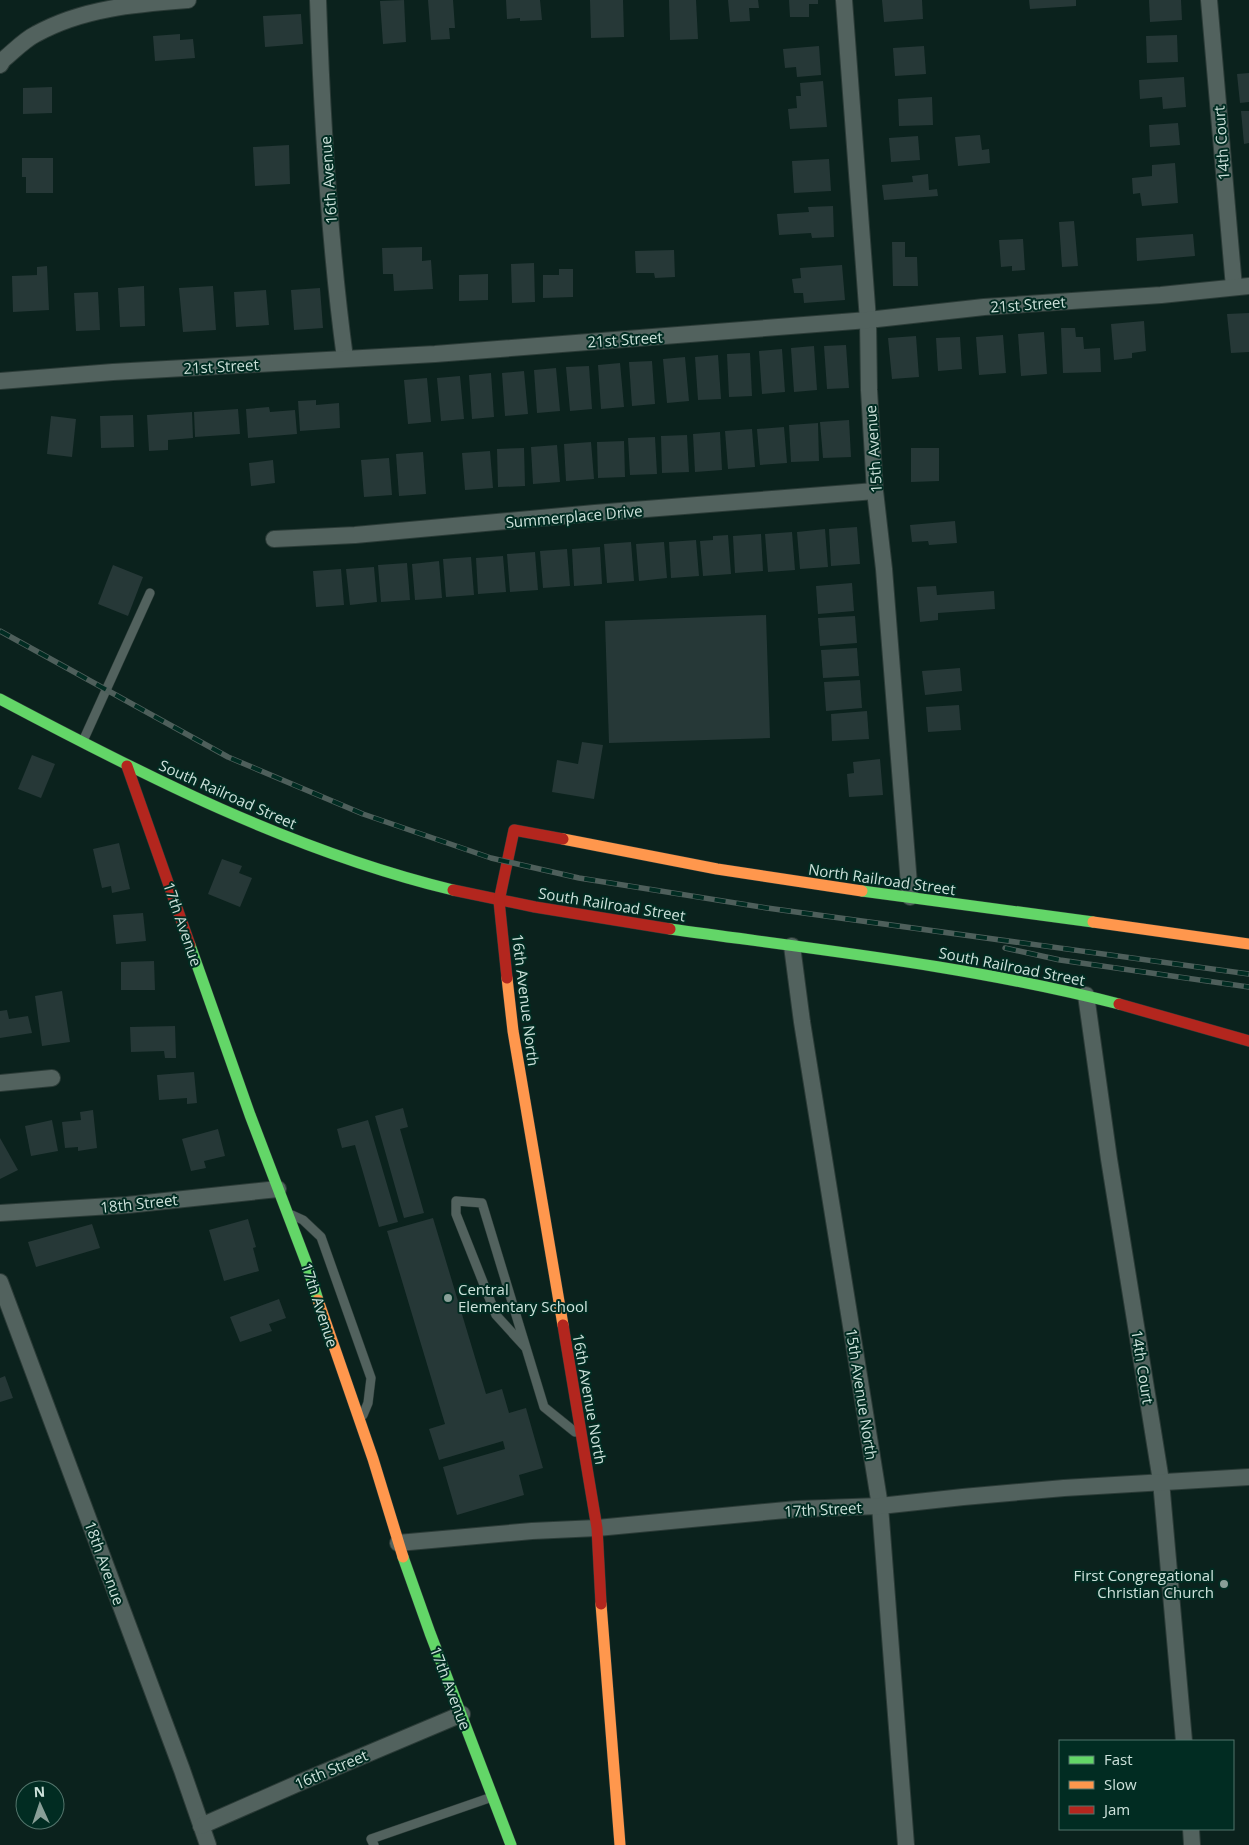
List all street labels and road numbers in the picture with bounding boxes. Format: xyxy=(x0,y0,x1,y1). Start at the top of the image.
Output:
street label: 14th Court xyxy=(1208,105,1234,181)
street label: 16th Avenue xyxy=(315,135,341,225)
street label: 21st Street xyxy=(990,291,1066,317)
street label: 21st Street xyxy=(587,326,663,352)
street label: 21st Street xyxy=(183,354,259,378)
street label: 15th Avenue xyxy=(860,404,886,494)
street label: Summerplace Drive xyxy=(505,500,643,532)
street label: South Railroad Street xyxy=(156,755,300,833)
street label: North Railroad Street xyxy=(807,859,957,899)
street label: 17th Avenue xyxy=(159,879,207,969)
street label: South Railroad Street xyxy=(537,883,687,925)
street label: 16th Avenue North xyxy=(508,933,544,1067)
street label: South Railroad Street xyxy=(937,942,1087,990)
street label: 18th Street xyxy=(99,1189,179,1217)
street label: 17th Avenue xyxy=(297,1260,343,1350)
street label: 15th Avenue North xyxy=(842,1327,882,1461)
street label: 14th Court xyxy=(1127,1329,1159,1405)
street label: 16th Avenue North xyxy=(569,1332,611,1466)
street label: 17th Street xyxy=(784,1497,862,1521)
street label: 18th Avenue xyxy=(81,1518,129,1608)
street label: 17th Avenue xyxy=(426,1643,476,1733)
street label: 16th Street xyxy=(291,1745,371,1793)

